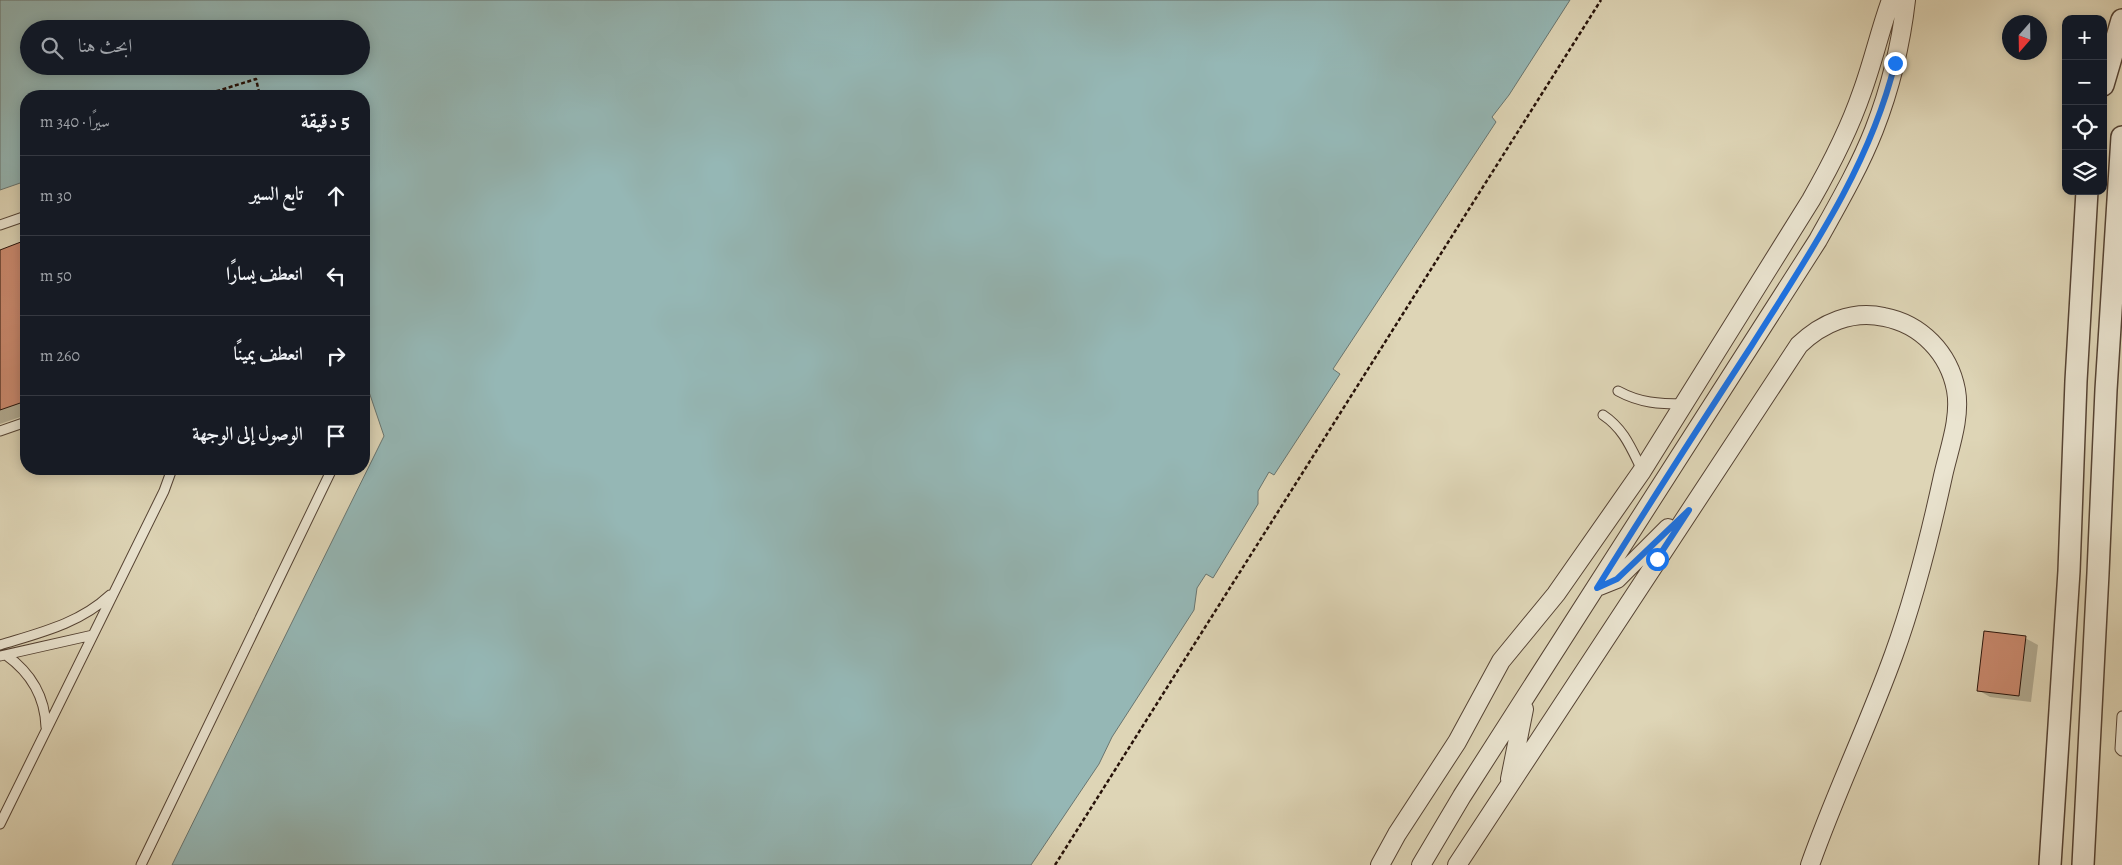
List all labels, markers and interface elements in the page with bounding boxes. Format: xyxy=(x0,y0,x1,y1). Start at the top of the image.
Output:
north arrow xyxy=(2002,15,2047,60)
map controls xyxy=(2062,15,2107,195)
button: + xyxy=(2062,15,2107,60)
search box xyxy=(20,20,370,75)
text: ابحث هنا xyxy=(78,33,132,59)
icon: search xyxy=(38,34,66,62)
route end xyxy=(1884,52,1907,75)
button: − xyxy=(2062,60,2107,105)
button: locate xyxy=(2062,105,2107,150)
text: 5 دقيقة xyxy=(301,107,350,135)
text: سيرًا · 340 m xyxy=(40,111,110,133)
button: layers xyxy=(2062,150,2107,195)
text: تابع السير xyxy=(250,181,303,207)
icon: ahead xyxy=(322,182,350,210)
text: 30 m xyxy=(40,185,72,207)
text: انعطف يسارًا xyxy=(226,261,303,287)
icon: left xyxy=(322,262,350,290)
text: 50 m xyxy=(40,265,72,287)
text: انعطف يمينًا xyxy=(233,341,303,367)
icon: right xyxy=(322,342,350,370)
text: 260 m xyxy=(40,345,80,367)
text: الوصول إلى الوجهة xyxy=(192,421,303,447)
icon: arrive xyxy=(322,422,350,450)
route start xyxy=(1646,548,1669,571)

